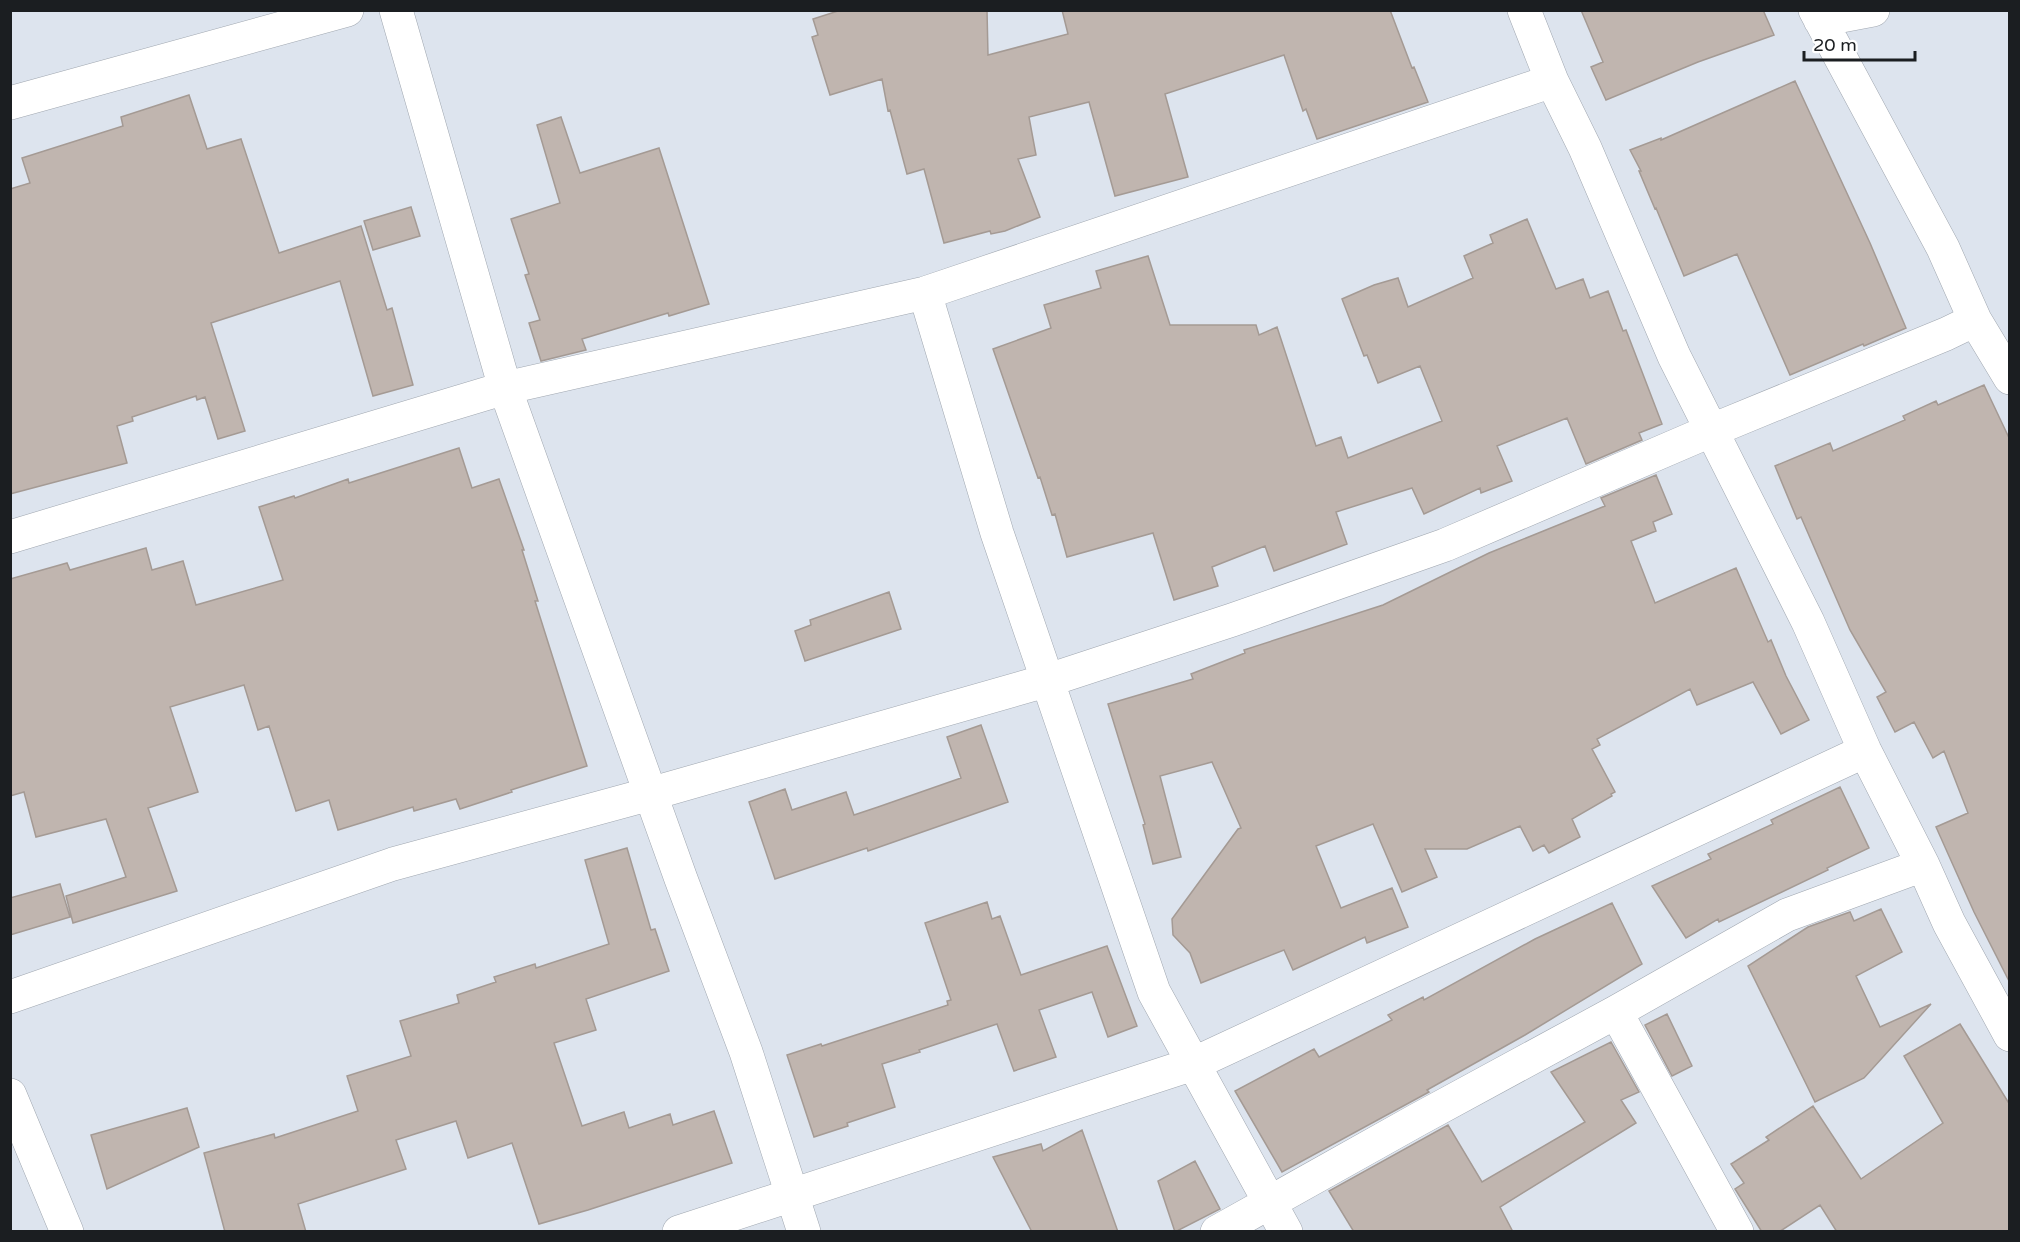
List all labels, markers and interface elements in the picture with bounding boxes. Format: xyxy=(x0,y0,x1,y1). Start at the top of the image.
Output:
scale bar xyxy=(1804,24,1915,62)
text: 20 m xyxy=(1813,34,1857,56)

